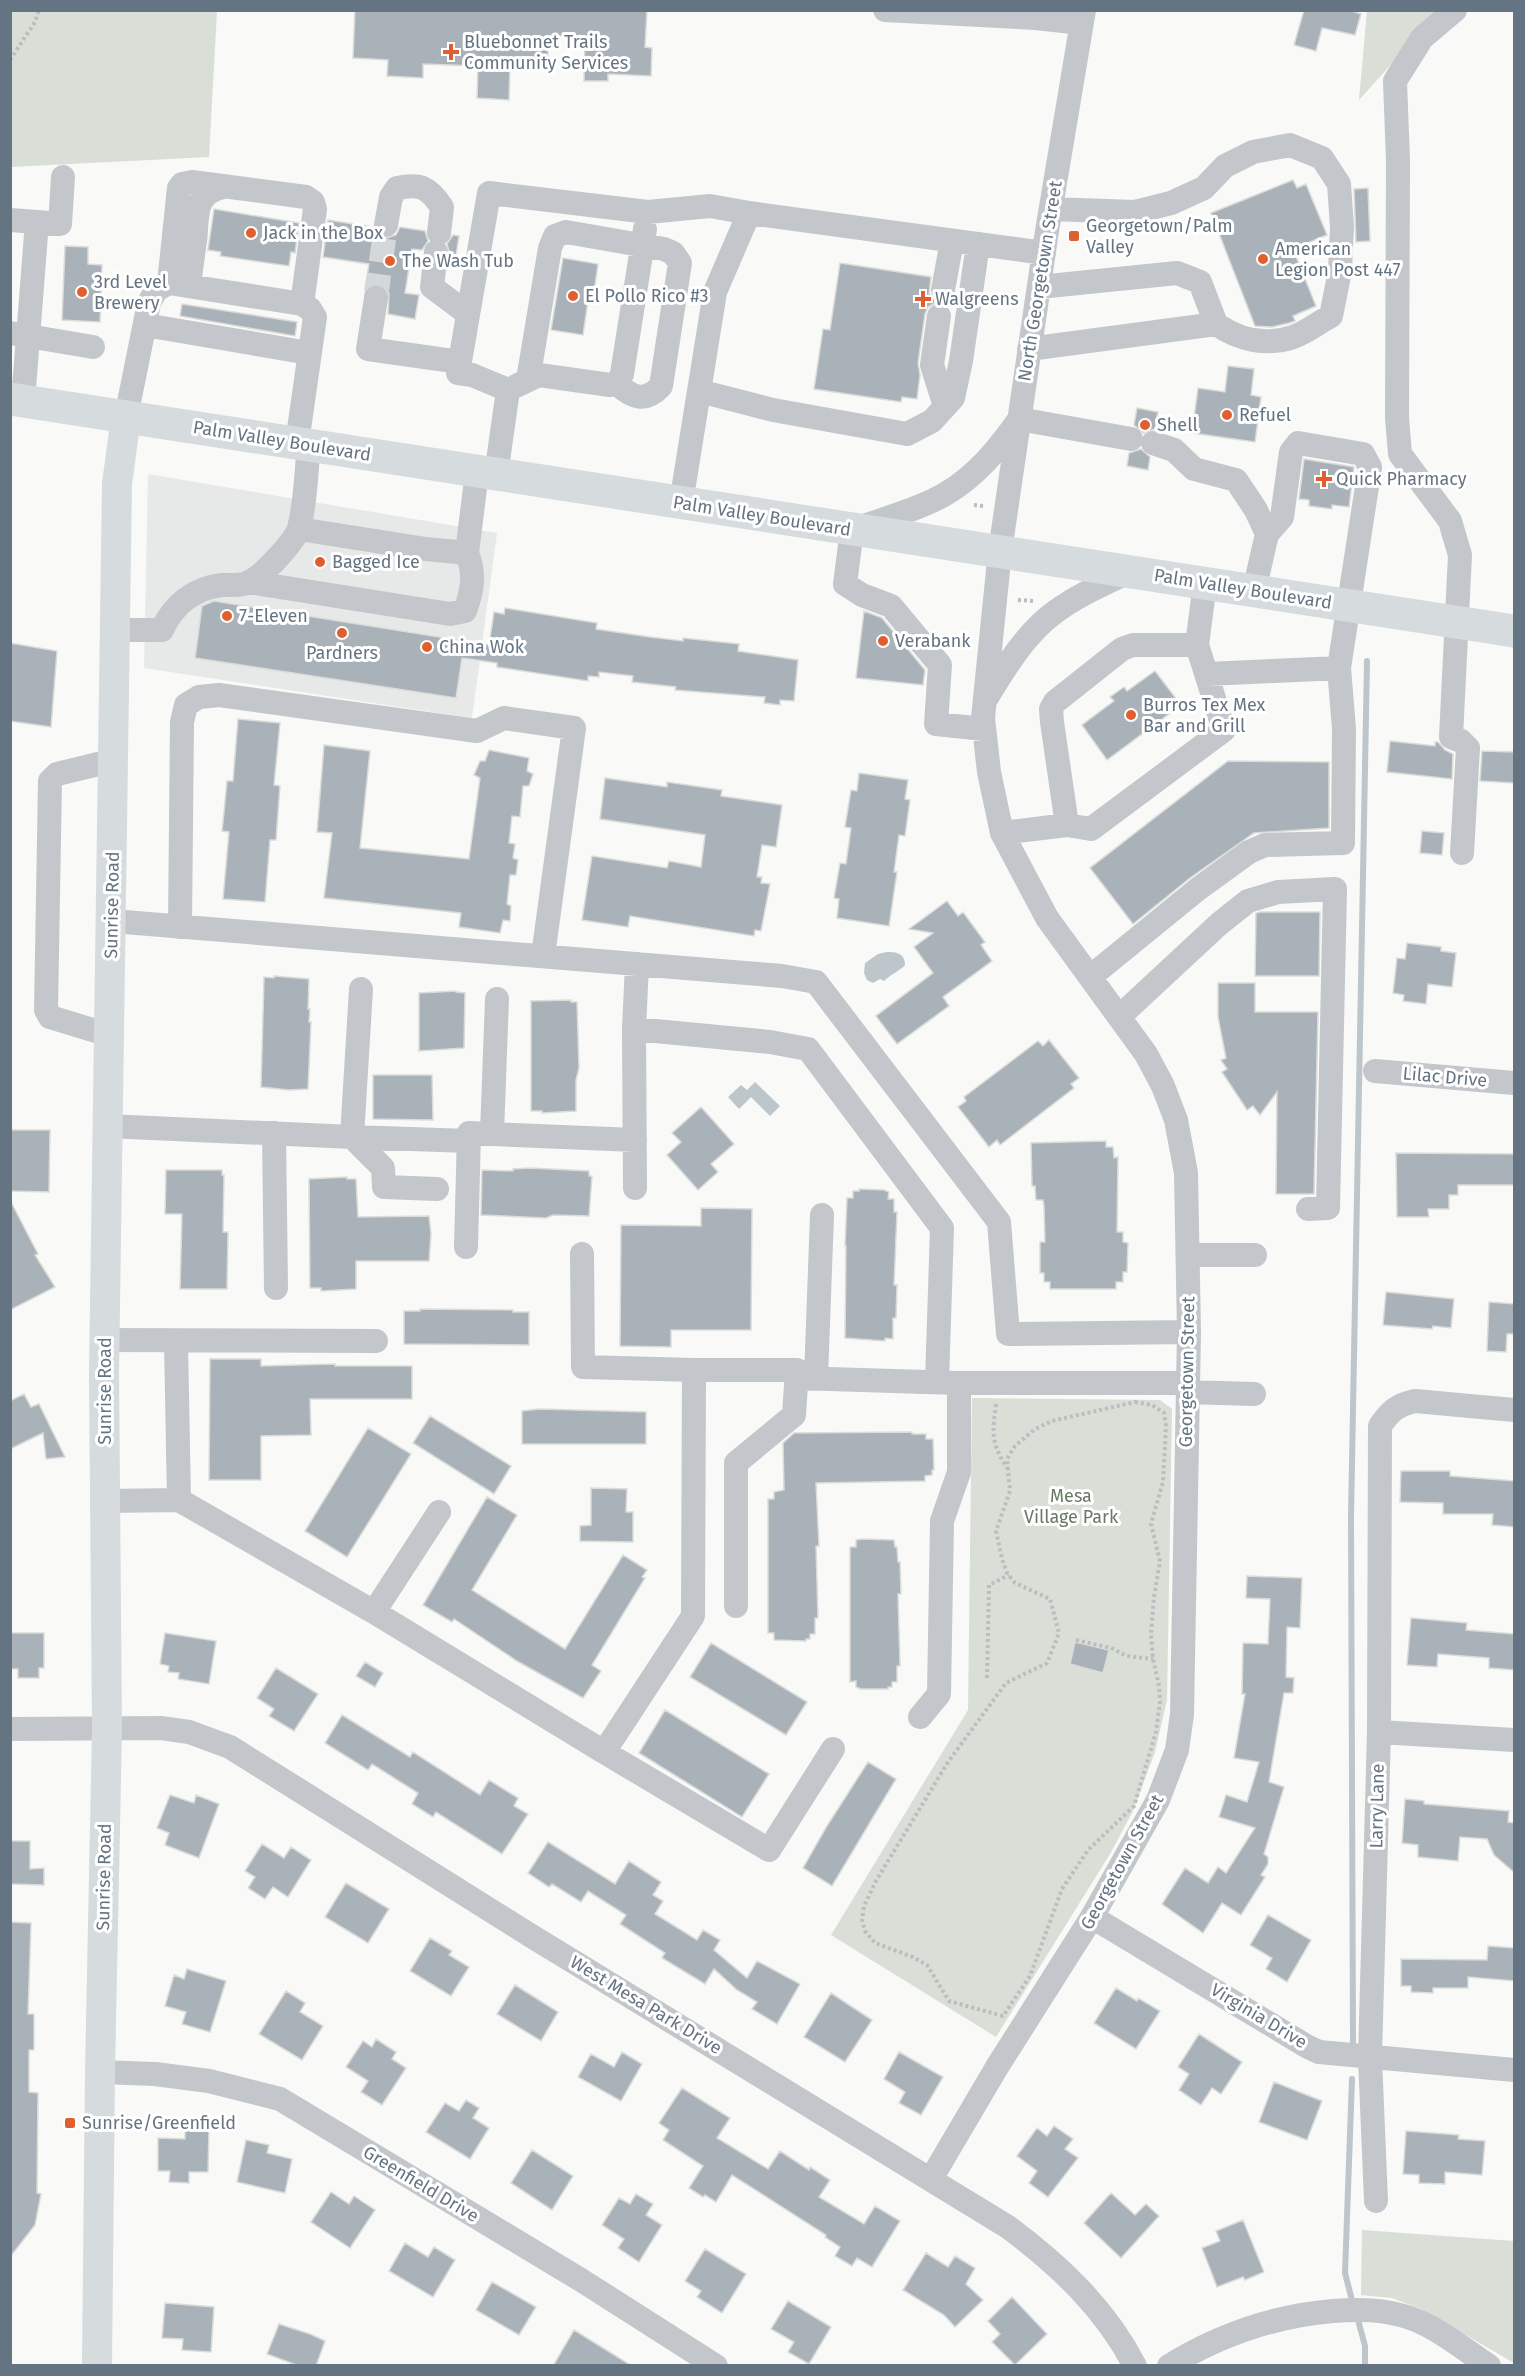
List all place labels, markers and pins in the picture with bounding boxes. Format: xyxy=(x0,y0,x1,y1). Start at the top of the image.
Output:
place label: Bluebonnet Trails Community Services xyxy=(464,31,628,74)
marker: Bluebonnet Trails Community Services xyxy=(442,43,460,61)
place label: Georgetown/Palm Valley xyxy=(1086,215,1233,258)
place label: Jack in the Box xyxy=(263,222,383,244)
marker: Jack in the Box xyxy=(244,226,258,240)
marker: Georgetown/Palm Valley xyxy=(1067,229,1081,243)
place label: American Legion Post 447 xyxy=(1275,238,1400,281)
place label: The Wash Tub xyxy=(402,250,514,272)
marker: American Legion Post 447 xyxy=(1256,252,1270,266)
marker: The Wash Tub xyxy=(383,254,397,268)
place label: 3rd Level Brewery xyxy=(94,271,167,314)
marker: 3rd Level Brewery xyxy=(75,285,89,299)
place label: El Pollo Rico #3 xyxy=(585,285,708,307)
place label: Walgreens xyxy=(935,288,1019,310)
marker: El Pollo Rico #3 xyxy=(566,289,580,303)
marker: Walgreens xyxy=(916,292,930,306)
place label: Refuel xyxy=(1239,404,1291,426)
marker: Refuel xyxy=(1220,408,1234,422)
place label: Shell xyxy=(1157,414,1198,436)
marker: Shell xyxy=(1138,418,1152,432)
place label: Quick Pharmacy xyxy=(1336,468,1467,490)
marker: Quick Pharmacy xyxy=(1317,472,1331,486)
place label: Bagged Ice xyxy=(332,551,420,573)
marker: Bagged Ice xyxy=(313,555,327,569)
place label: 7-Eleven xyxy=(239,605,308,627)
marker: 7-Eleven xyxy=(220,609,234,623)
marker: Pardners xyxy=(335,626,349,640)
place label: Verabank xyxy=(895,630,971,652)
marker: Verabank xyxy=(876,634,890,648)
place label: China Wok xyxy=(439,636,525,658)
marker: China Wok xyxy=(420,640,434,654)
place label: Pardners xyxy=(306,642,378,664)
place label: Burros Tex Mex Bar and Grill xyxy=(1143,694,1266,737)
marker: Burros Tex Mex Bar and Grill xyxy=(1124,708,1138,722)
place label: Sunrise/Greenfield xyxy=(82,2112,236,2134)
marker: Sunrise/Greenfield xyxy=(63,2116,77,2130)

